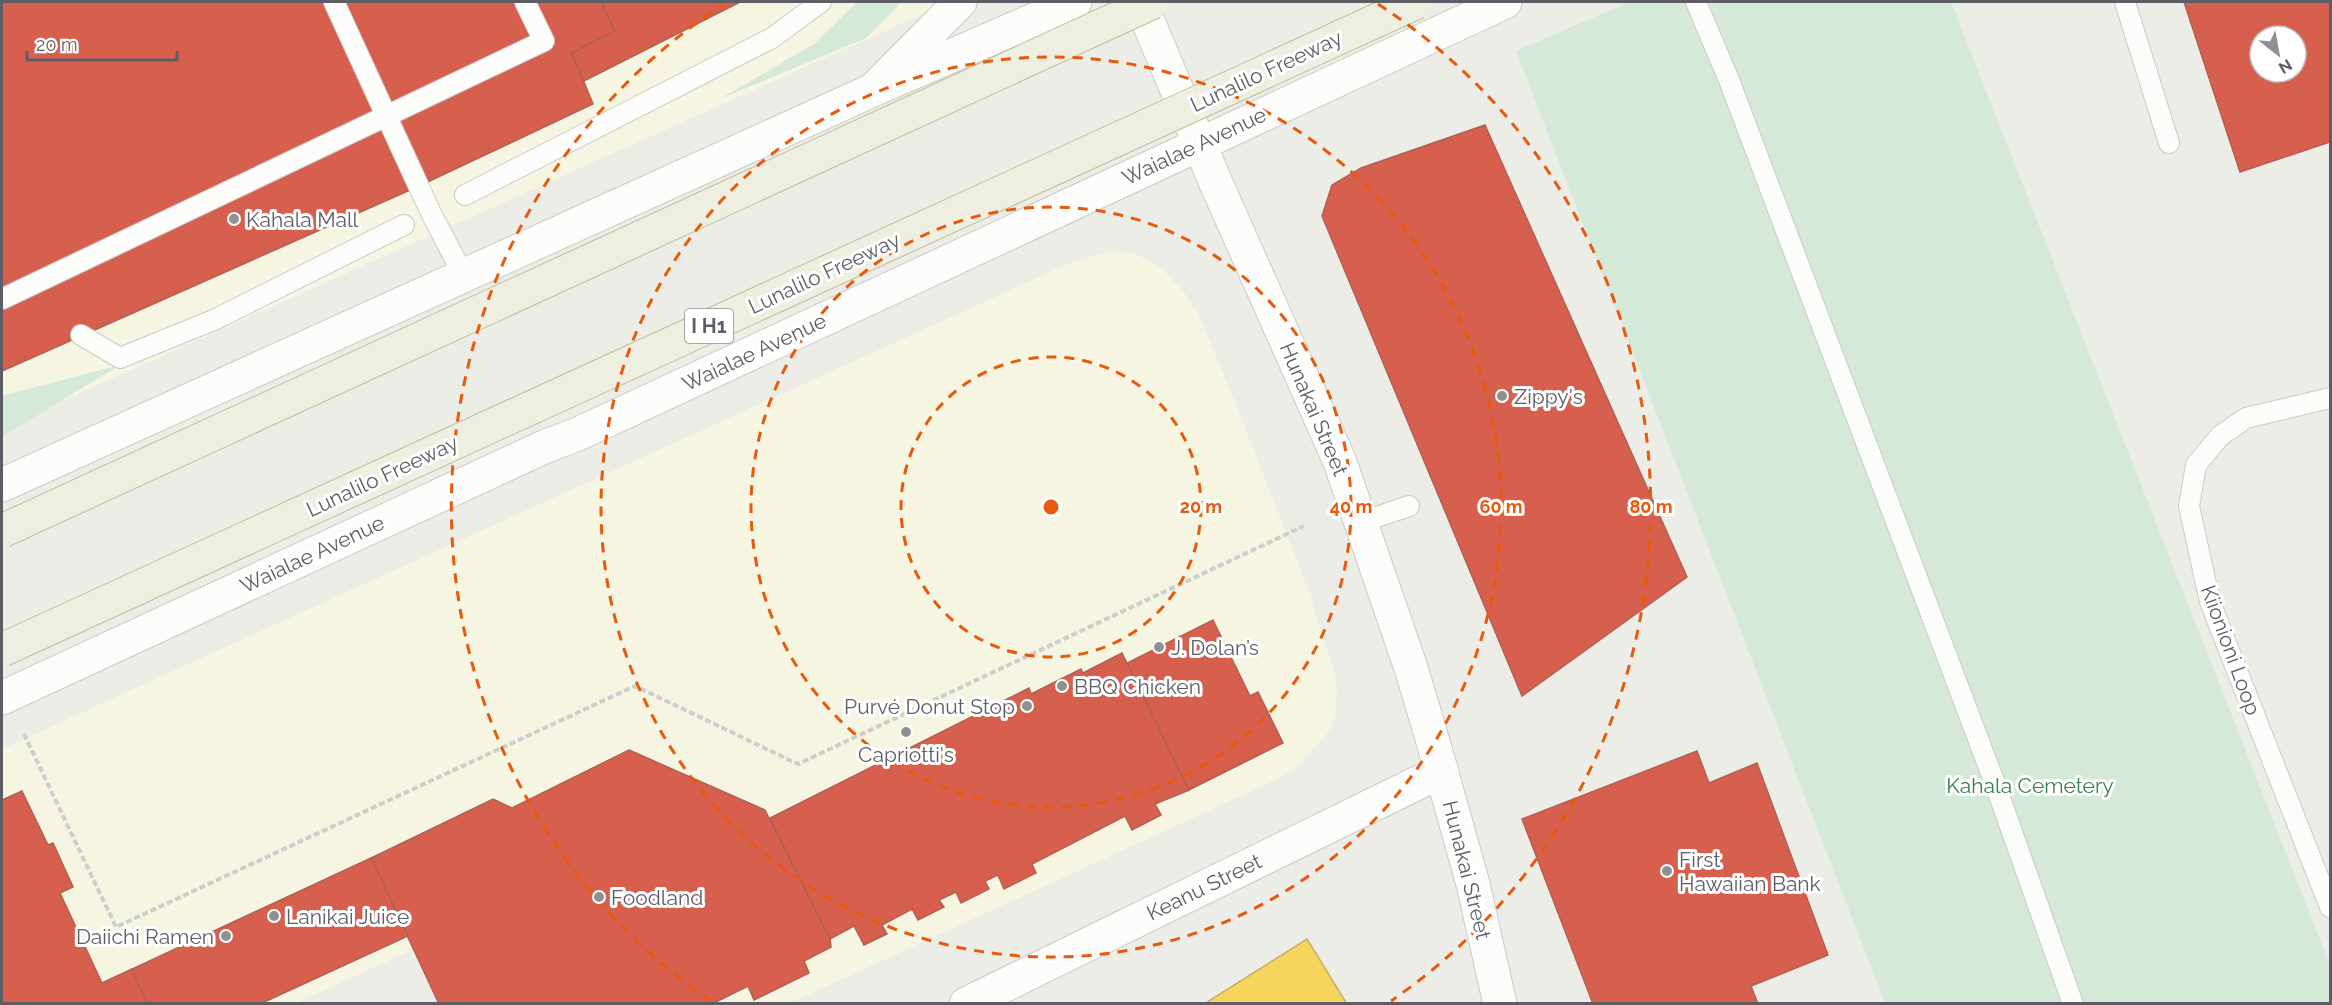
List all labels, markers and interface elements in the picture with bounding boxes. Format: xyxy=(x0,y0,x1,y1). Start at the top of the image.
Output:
scale bar xyxy=(27,24,177,62)
north arrow xyxy=(2248,24,2308,84)
street label: Lunalilo Freeway xyxy=(1186,25,1346,117)
text: 20 m xyxy=(36,34,78,55)
text: N xyxy=(2275,55,2296,78)
street label: Waialae Avenue xyxy=(1118,102,1270,190)
place label: Kahala Mall xyxy=(246,207,359,232)
marker: Kahala Mall xyxy=(227,212,241,226)
street label: Lunalilo Freeway xyxy=(744,227,904,319)
street label: Waialae Avenue xyxy=(678,308,830,396)
road number: I H1 xyxy=(685,309,733,343)
street label: Hunakai Street xyxy=(1275,339,1353,479)
place label: Zippy's xyxy=(1514,384,1583,409)
marker: Zippy's xyxy=(1495,389,1509,403)
street label: Lunalilo Freeway xyxy=(302,430,462,522)
text: 20 m xyxy=(1180,496,1222,517)
text: 40 m xyxy=(1330,496,1372,517)
text: 60 m xyxy=(1479,496,1523,517)
text: 80 m xyxy=(1629,496,1673,517)
centre of rings xyxy=(1041,497,1061,517)
street label: Waialae Avenue xyxy=(236,510,388,598)
street label: Kiionioni Loop xyxy=(2196,582,2266,718)
place label: J. Dolan’s xyxy=(1171,635,1259,660)
marker: J. Dolan’s xyxy=(1152,640,1166,654)
place label: BBQ Chicken xyxy=(1074,674,1201,699)
marker: BBQ Chicken xyxy=(1055,679,1069,693)
place label: Purvé Donut Stop xyxy=(844,694,1015,719)
marker: Purvé Donut Stop xyxy=(1020,699,1034,713)
marker: Capriotti's xyxy=(899,725,913,739)
place label: Capriotti's xyxy=(858,742,954,767)
park label: Kahala Cemetery xyxy=(1946,773,2114,798)
street label: Hunakai Street xyxy=(1438,798,1496,942)
place label: First Hawaiian Bank xyxy=(1679,847,1821,896)
street label: Keanu Street xyxy=(1142,848,1266,926)
marker: First Hawaiian Bank xyxy=(1660,864,1674,878)
place label: Foodland xyxy=(611,885,703,910)
marker: Foodland xyxy=(592,890,606,904)
place label: Lanikai Juice xyxy=(286,904,409,929)
marker: Lanikai Juice xyxy=(267,909,281,923)
place label: Daiichi Ramen xyxy=(76,924,214,949)
marker: Daiichi Ramen xyxy=(219,929,233,943)

